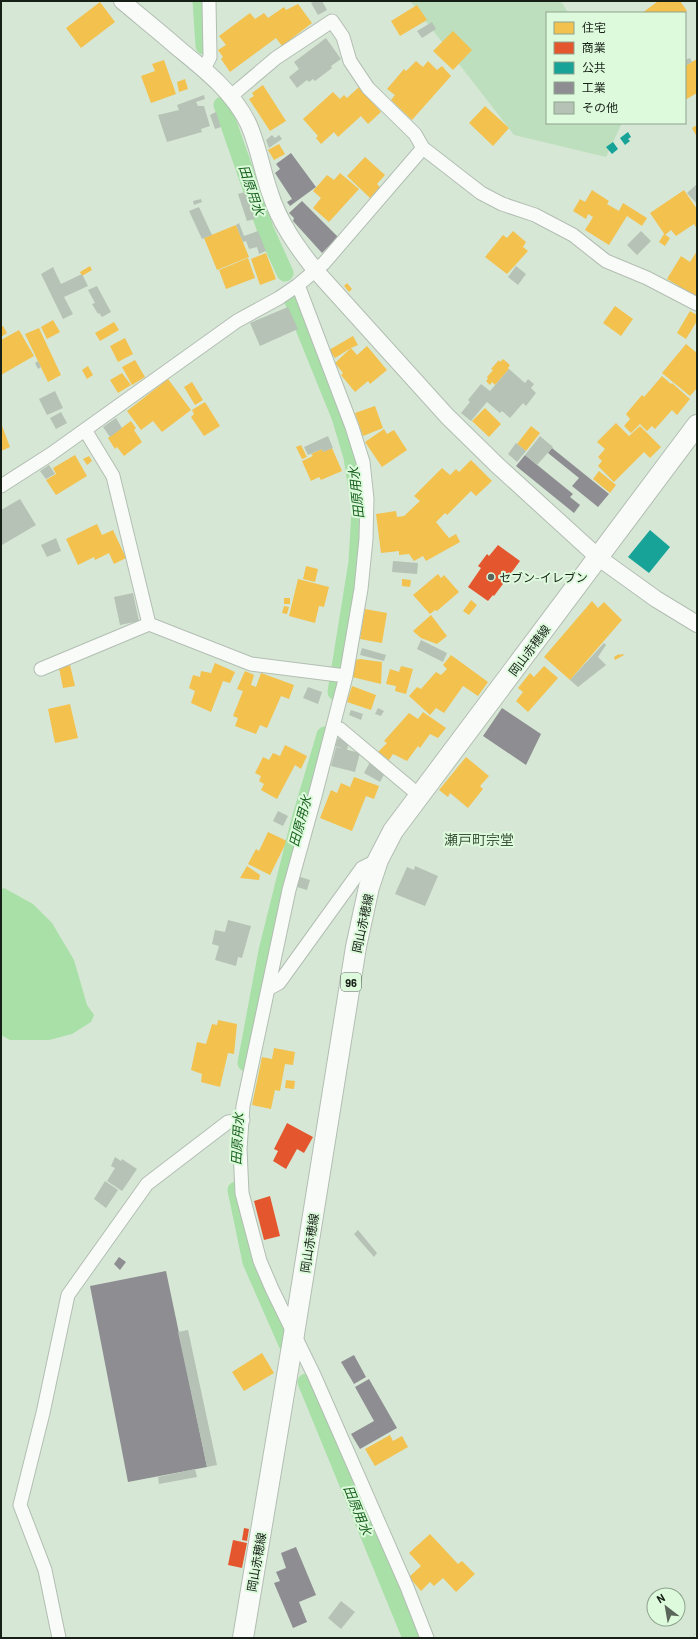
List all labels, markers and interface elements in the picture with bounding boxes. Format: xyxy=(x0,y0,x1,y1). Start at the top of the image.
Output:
legend xyxy=(546,12,686,124)
text: 住宅 xyxy=(582,20,606,34)
text: 商業 xyxy=(582,40,606,54)
text: 公共 xyxy=(582,60,606,74)
text: 工業 xyxy=(582,80,606,94)
text: その他 xyxy=(582,100,618,114)
water label: 田原用水 xyxy=(236,163,269,219)
water label: 田原用水 xyxy=(345,464,367,520)
place label: セブン-イレブン xyxy=(499,570,588,584)
marker: セブン-イレブン xyxy=(486,572,496,582)
street label: 岡山赤穂線 xyxy=(505,622,553,678)
water label: 田原用水 xyxy=(286,792,315,848)
district label: 瀬戸町宗堂 xyxy=(444,831,514,848)
street label: 岡山赤穂線 xyxy=(349,892,375,954)
road number: 96 xyxy=(341,973,361,991)
water label: 田原用水 xyxy=(228,1111,246,1165)
street label: 岡山赤穂線 xyxy=(297,1212,321,1274)
water label: 田原用水 xyxy=(341,1483,376,1539)
street label: 岡山赤穂線 xyxy=(244,1531,268,1593)
north arrow xyxy=(646,1587,686,1627)
text: N xyxy=(654,1591,667,1605)

